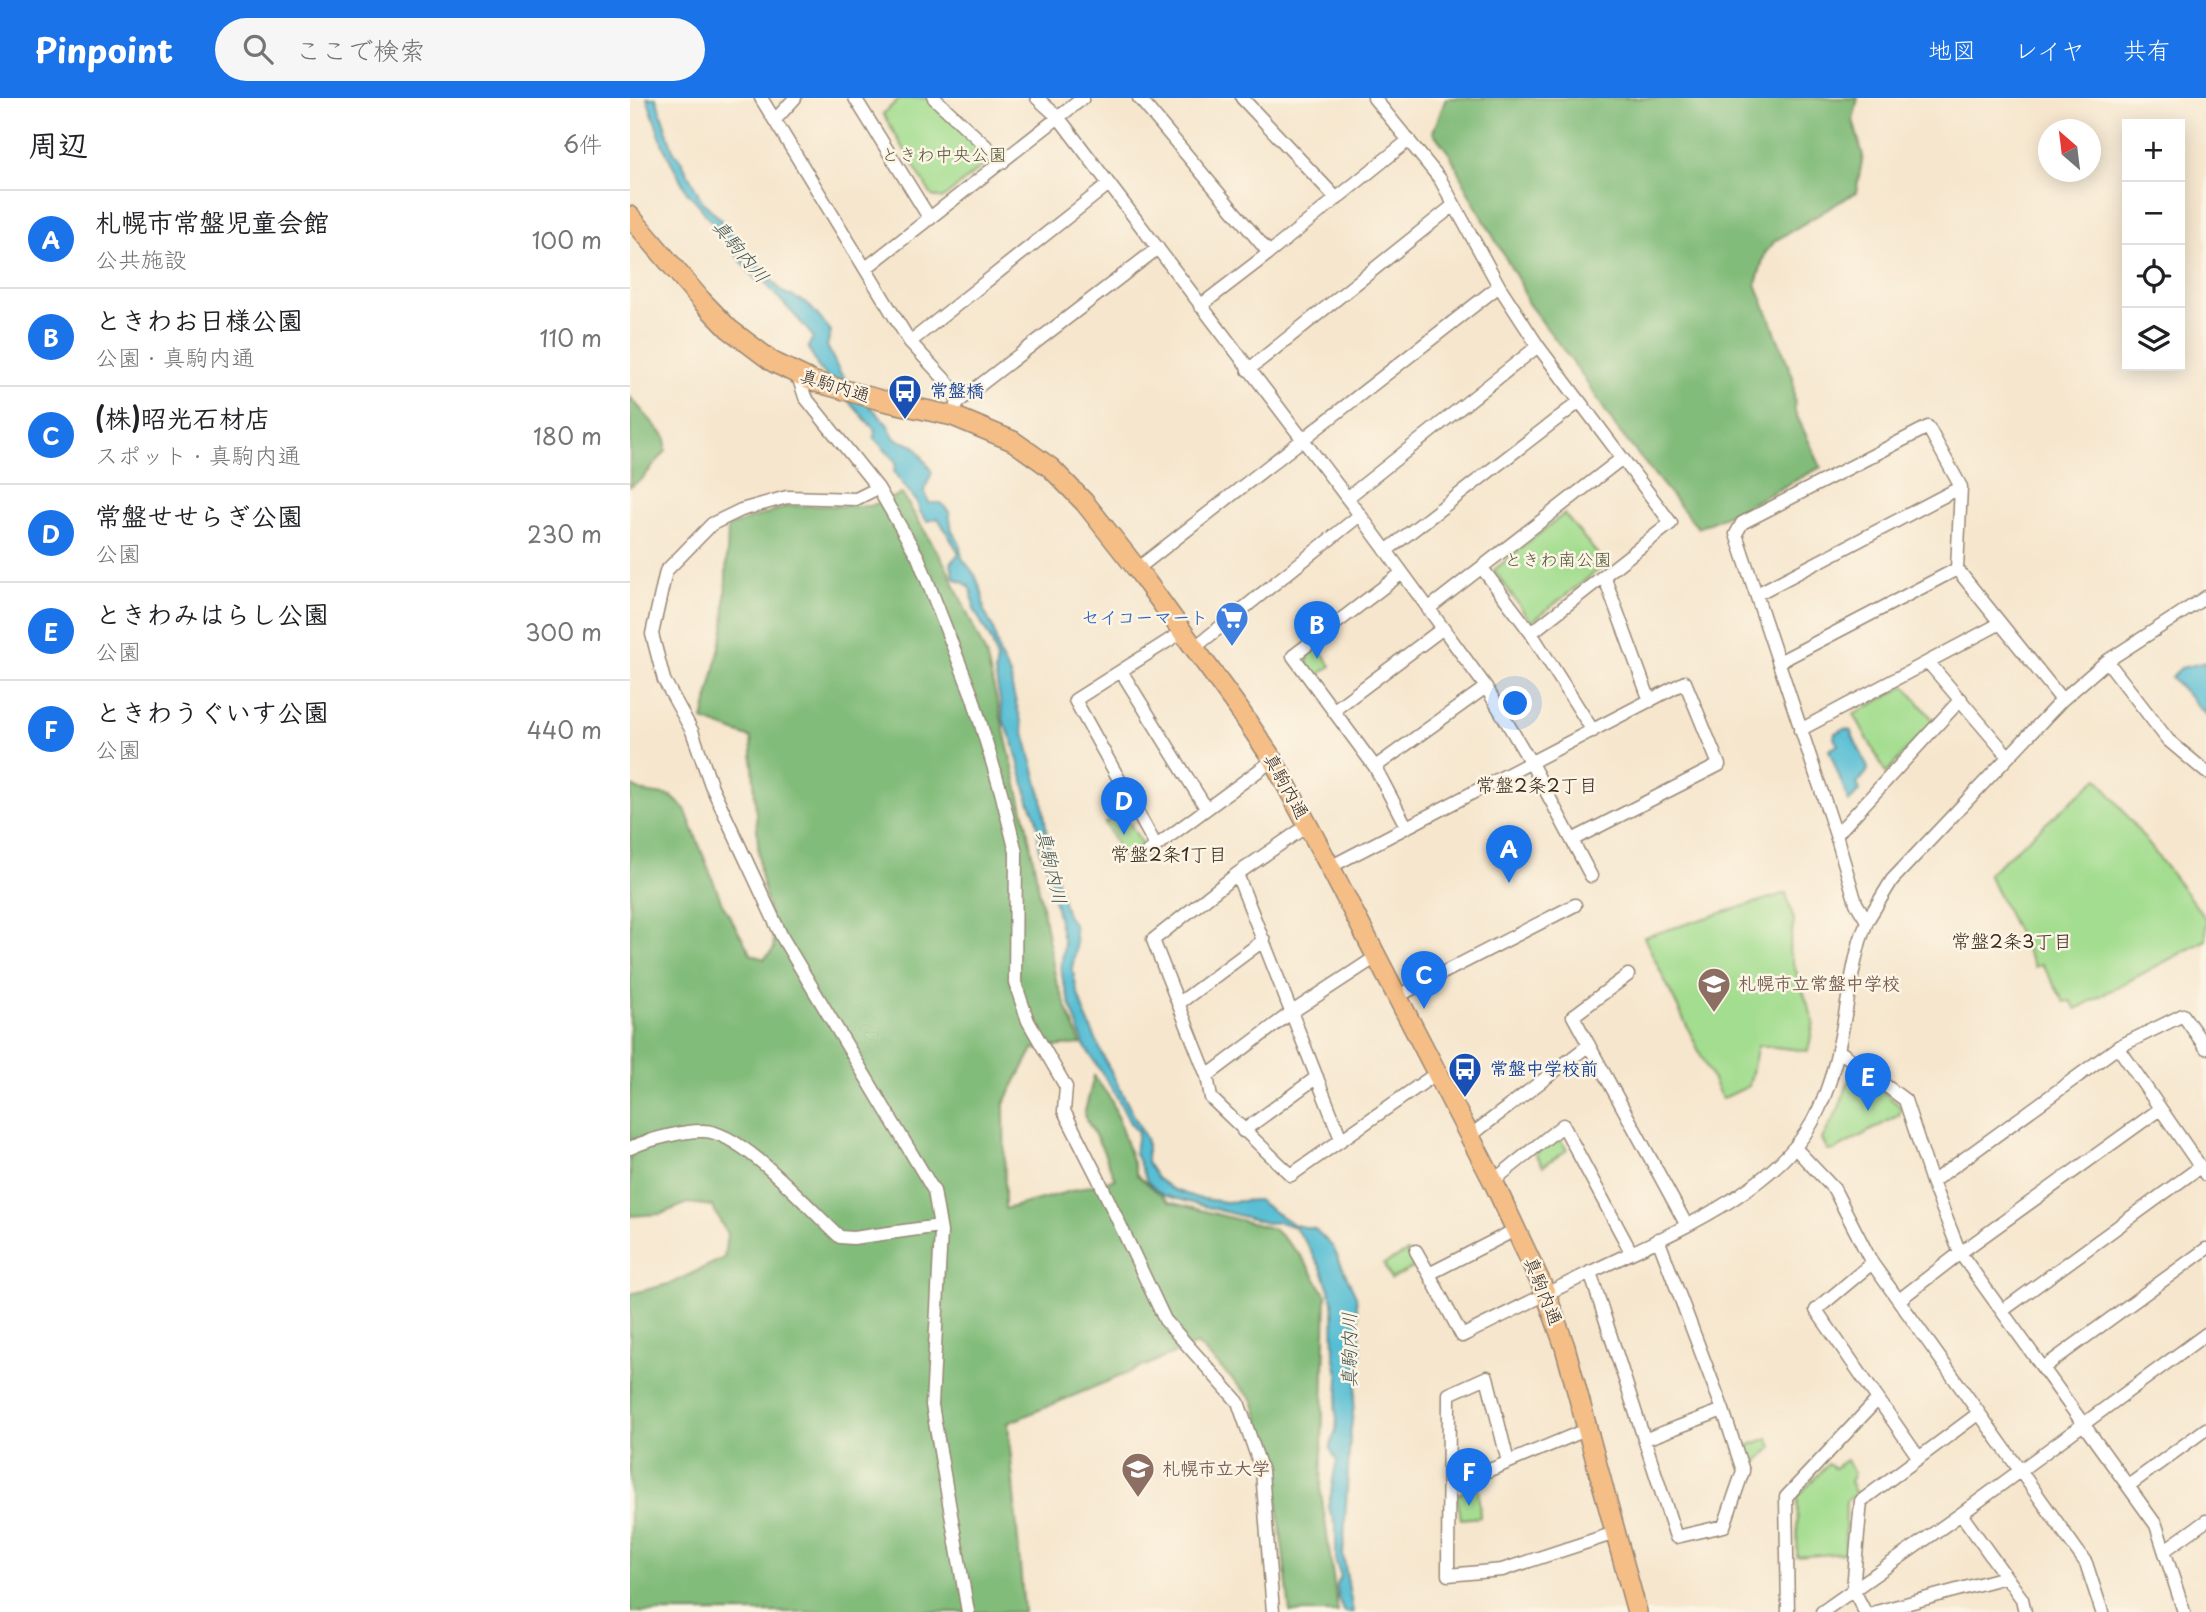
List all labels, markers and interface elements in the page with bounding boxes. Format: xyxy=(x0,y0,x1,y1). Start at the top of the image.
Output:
search box xyxy=(215,18,705,81)
text: Pinpoint xyxy=(35,24,173,74)
icon: search xyxy=(239,30,277,68)
text: ここで検索 xyxy=(295,30,425,69)
text: 地図 xyxy=(1928,31,1976,67)
text: レイヤ xyxy=(2014,31,2085,67)
text: 共有 xyxy=(2123,31,2171,67)
north arrow xyxy=(2038,119,2101,182)
map controls xyxy=(2122,119,2185,371)
button: + xyxy=(2122,119,2185,182)
text: 周辺 xyxy=(28,121,88,166)
text: 6件 xyxy=(563,126,602,161)
park label: ときわ中央公園 xyxy=(881,140,1007,167)
button: − xyxy=(2122,182,2185,245)
text: 札幌市常盤児童会館 xyxy=(95,202,329,241)
water label: 真駒内川 xyxy=(707,212,777,288)
text: A xyxy=(42,222,60,257)
text: 100 m xyxy=(532,222,602,257)
text: 公共施設 xyxy=(95,241,187,276)
button: locate xyxy=(2122,245,2185,308)
text: ときわお日様公園 xyxy=(95,300,303,339)
button: layers xyxy=(2122,308,2185,371)
text: B xyxy=(43,320,59,355)
text: 110 m xyxy=(540,320,602,355)
text: 公園 · 真駒内通 xyxy=(95,339,255,374)
street label: 真駒内通 xyxy=(797,361,874,408)
bus stop icon: 常盤橋 xyxy=(886,372,924,421)
place label: 常盤橋 xyxy=(930,376,984,403)
text: (株)昭光石材店 xyxy=(95,398,271,437)
text: C xyxy=(42,418,60,453)
text: 180 m xyxy=(533,418,602,453)
text: スポット · 真駒内通 xyxy=(95,437,301,472)
text: 常盤せせらぎ公園 xyxy=(95,496,303,535)
text: D xyxy=(42,516,60,551)
text: 230 m xyxy=(527,516,602,551)
text: 公園 xyxy=(95,535,141,570)
park label: ときわ南公園 xyxy=(1504,545,1612,572)
text: ときわみはらし公園 xyxy=(95,594,329,633)
supermarket icon: セイコーマート xyxy=(1213,599,1251,648)
pin: B xyxy=(1294,601,1340,659)
place label: セイコーマート xyxy=(1081,603,1208,630)
text: E xyxy=(44,614,58,649)
text: 300 m xyxy=(525,614,602,649)
text: 公園 xyxy=(95,633,141,668)
your location xyxy=(1498,686,1532,720)
text: ときわうぐいす公園 xyxy=(95,692,329,731)
text: F xyxy=(44,712,58,747)
text: 440 m xyxy=(527,712,602,747)
text: 公園 xyxy=(95,731,141,766)
street label: 真駒内通 xyxy=(1258,747,1317,823)
district label: 常盤2条2丁目 xyxy=(1476,770,1598,798)
pin: D xyxy=(1101,777,1147,835)
pin: A xyxy=(1486,825,1532,883)
water label: 真駒内川 xyxy=(1031,827,1075,907)
district label: 常盤2条1丁目 xyxy=(1111,839,1227,867)
district label: 常盤2条3丁目 xyxy=(1952,926,2073,954)
pin: C xyxy=(1401,951,1447,1009)
school or university icon: 札幌市立常盤中学校 xyxy=(1695,965,1733,1014)
place label: 札幌市立常盤中学校 xyxy=(1738,969,1900,996)
bus stop icon: 常盤中学校前 xyxy=(1446,1050,1484,1099)
pin: E xyxy=(1845,1053,1891,1111)
place label: 常盤中学校前 xyxy=(1490,1054,1598,1081)
street label: 真駒内通 xyxy=(1518,1252,1570,1329)
water label: 真駒内川 xyxy=(1334,1312,1362,1388)
pin: F xyxy=(1446,1448,1492,1506)
school or university icon: 札幌市立大学 xyxy=(1119,1450,1157,1499)
place label: 札幌市立大学 xyxy=(1162,1454,1270,1481)

